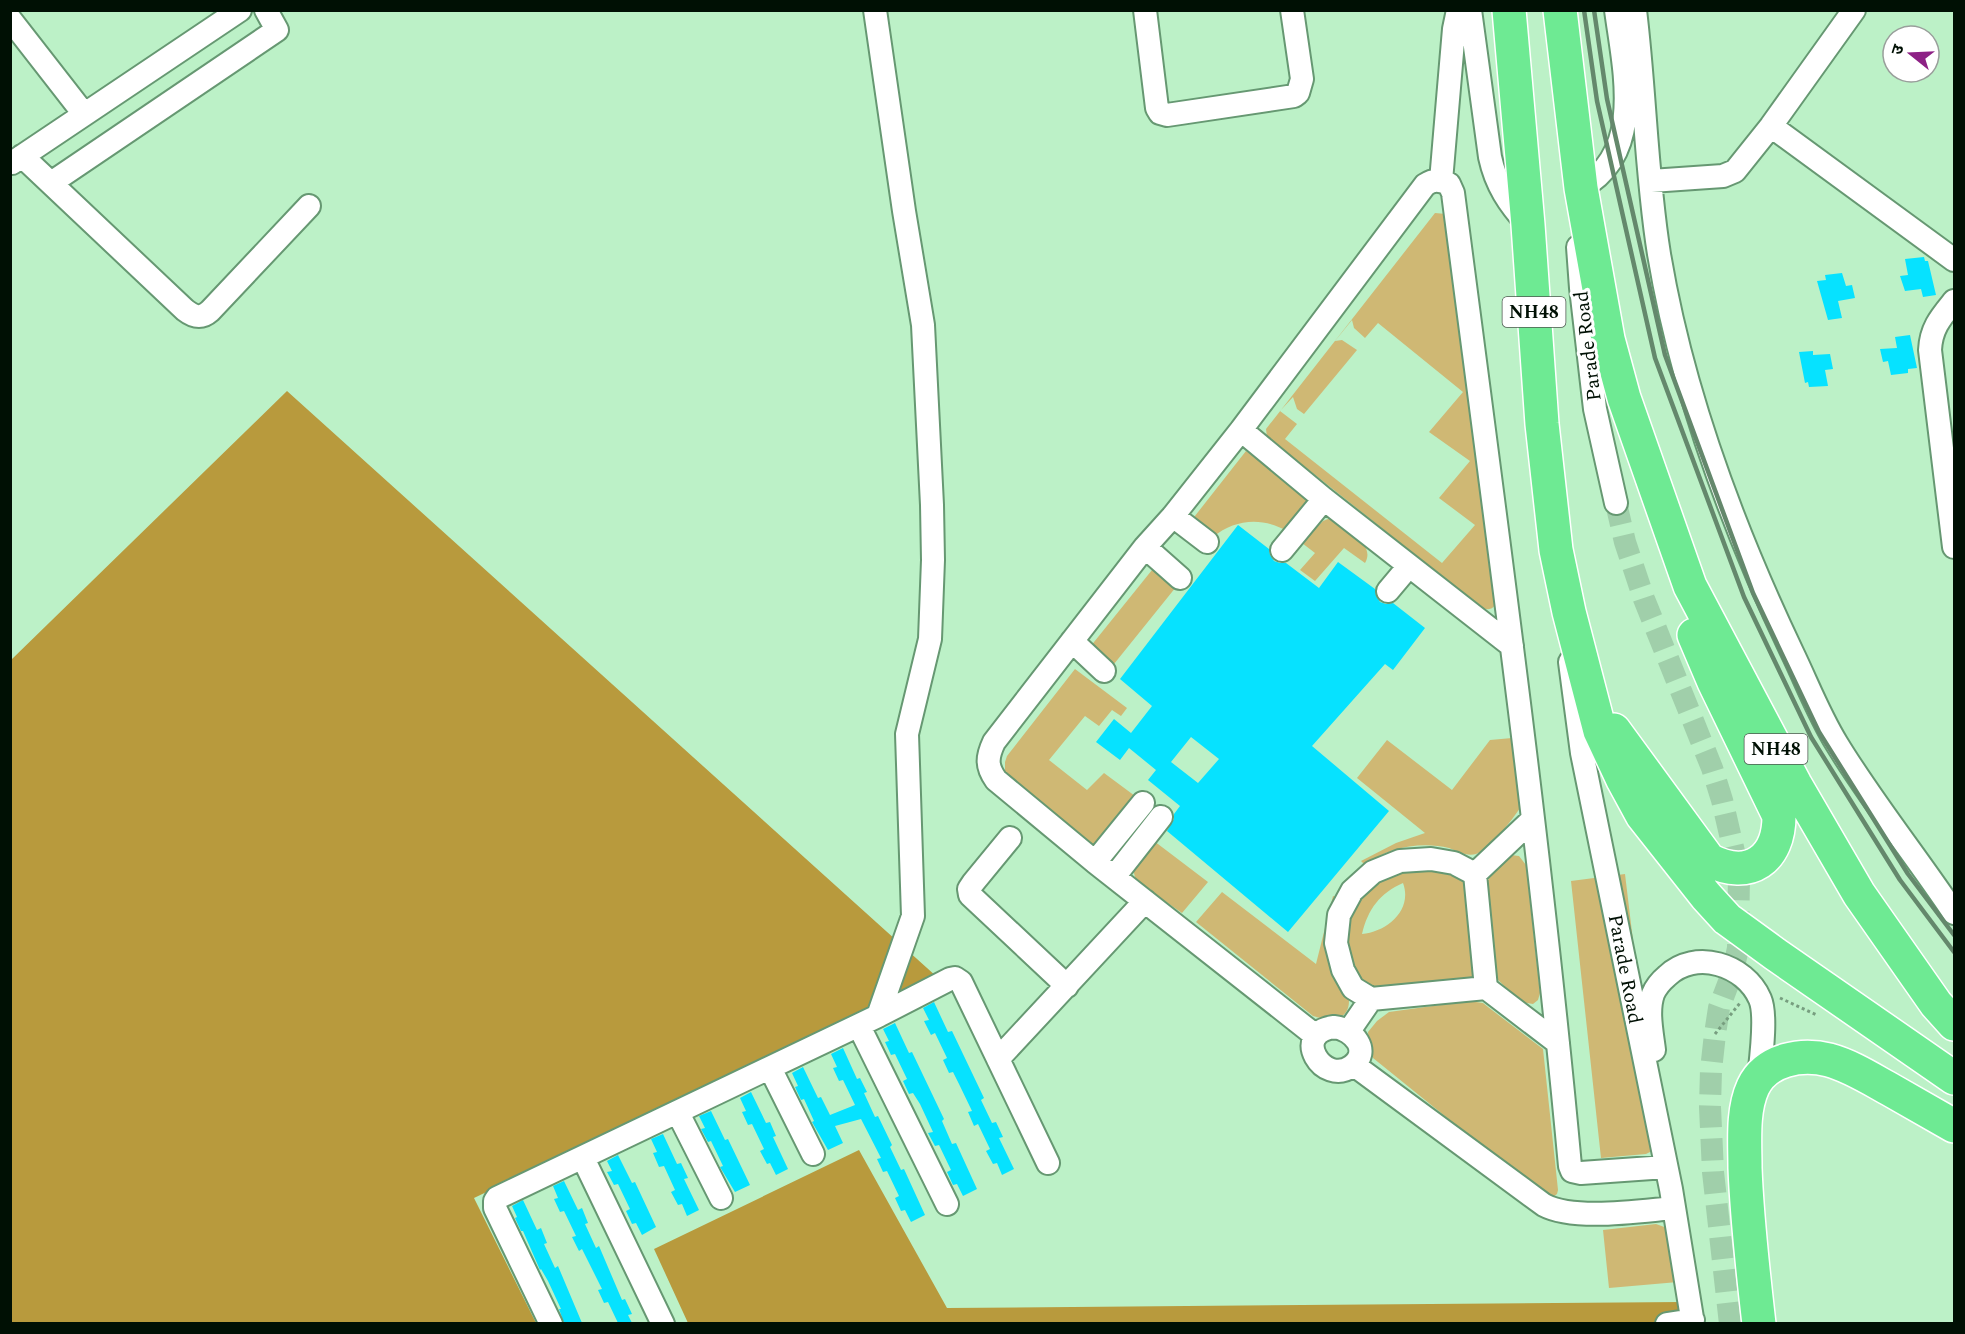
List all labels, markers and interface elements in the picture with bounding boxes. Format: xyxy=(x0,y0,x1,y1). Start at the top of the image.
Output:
north arrow xyxy=(1881,24,1941,84)
text: उ xyxy=(1885,41,1911,58)
street label: Parade Road xyxy=(1566,289,1610,403)
road number: NH48 xyxy=(1502,297,1565,327)
road number: NH48 xyxy=(1744,734,1808,764)
street label: Parade Road xyxy=(1600,912,1650,1026)

